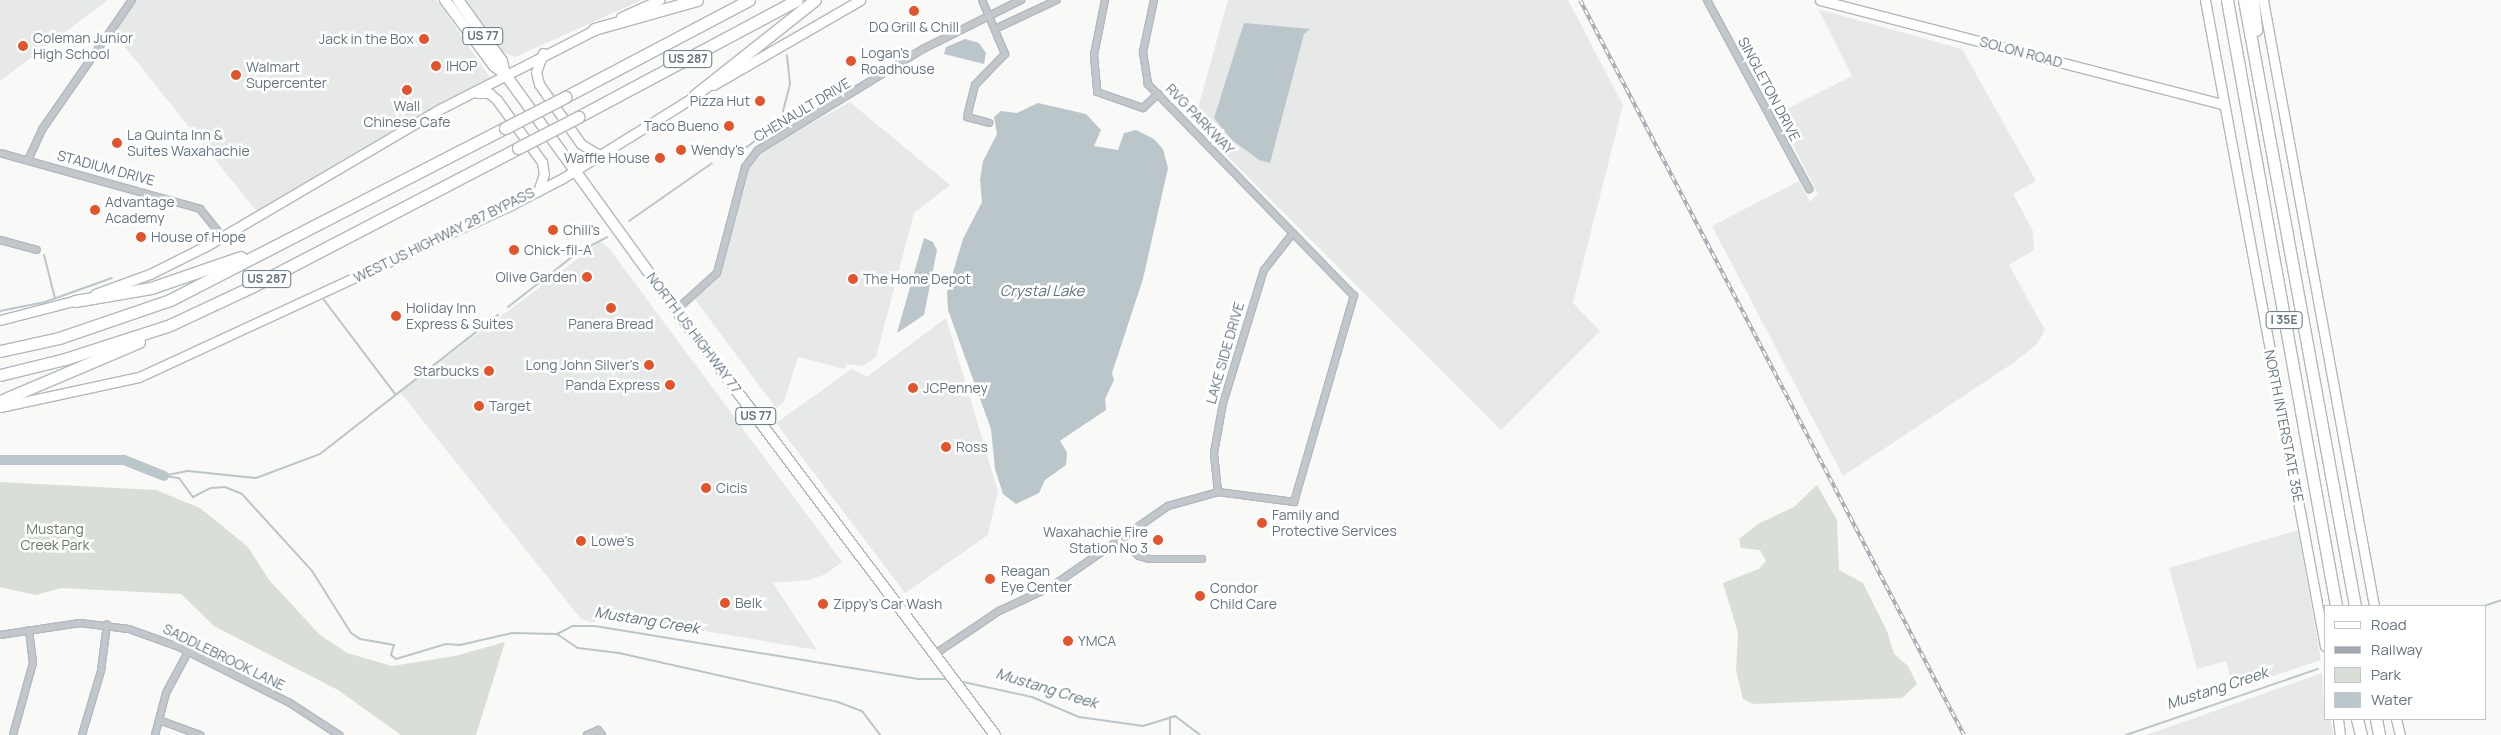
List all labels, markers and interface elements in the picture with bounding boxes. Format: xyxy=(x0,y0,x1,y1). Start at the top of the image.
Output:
marker: DQ Grill & Chill xyxy=(908,5,920,17)
place label: DQ Grill & Chill xyxy=(869,19,959,35)
road number: US 77 xyxy=(462,27,504,46)
place label: Coleman Junior High School xyxy=(33,30,133,62)
place label: Jack in the Box xyxy=(319,31,414,47)
marker: Jack in the Box xyxy=(418,33,430,45)
street label: SOLON ROAD xyxy=(1978,33,2064,71)
street label: SINGLETON DRIVE xyxy=(1735,34,1803,144)
marker: Coleman Junior High School xyxy=(17,40,29,52)
place label: Logan's Roadhouse xyxy=(861,45,935,78)
road number: US 287 xyxy=(663,50,713,68)
marker: Logan's Roadhouse xyxy=(845,55,857,67)
place label: IHOP xyxy=(446,58,477,74)
place label: Walmart Supercenter xyxy=(246,59,327,92)
marker: IHOP xyxy=(430,60,442,72)
marker: Walmart Supercenter xyxy=(230,69,242,81)
street label: CHENAULT DRIVE xyxy=(750,74,854,146)
street label: RVG PARKWAY xyxy=(1162,80,1238,158)
marker: Wall Chinese Cafe xyxy=(401,84,413,96)
place label: Pizza Hut xyxy=(690,93,750,109)
marker: Pizza Hut xyxy=(754,95,766,107)
place label: Wall Chinese Cafe xyxy=(363,98,451,130)
place label: Taco Bueno xyxy=(644,118,719,134)
marker: Taco Bueno xyxy=(723,120,735,132)
place label: La Quinta Inn & Suites Waxahachie xyxy=(127,127,250,160)
marker: La Quinta Inn & Suites Waxahachie xyxy=(111,137,123,149)
place label: Wendy's xyxy=(691,142,744,158)
marker: Wendy's xyxy=(675,144,687,156)
street label: STADIUM DRIVE xyxy=(55,147,157,189)
place label: Waffle House xyxy=(564,150,650,166)
marker: Waffle House xyxy=(654,152,666,164)
street label: WEST US HIGHWAY 287 BYPASS xyxy=(350,184,538,286)
place label: Advantage Academy xyxy=(105,194,175,226)
marker: Advantage Academy xyxy=(89,204,101,216)
place label: Chili's xyxy=(563,222,600,238)
marker: Chili's xyxy=(547,224,559,236)
place label: House of Hope xyxy=(151,229,246,245)
marker: House of Hope xyxy=(135,231,147,243)
place label: Chick-fil-A xyxy=(524,242,592,258)
marker: Chick-fil-A xyxy=(508,244,520,256)
place label: Olive Garden xyxy=(495,269,577,285)
street label: NORTH US HIGHWAY 77 xyxy=(643,269,745,397)
road number: US 287 xyxy=(242,270,292,288)
marker: Olive Garden xyxy=(581,271,593,283)
place label: The Home Depot xyxy=(863,271,971,287)
marker: The Home Depot xyxy=(847,273,859,285)
water label: Crystal Lake xyxy=(1000,282,1084,300)
place label: Holiday Inn Express & Suites xyxy=(406,300,513,332)
street label: LAKE SIDE DRIVE xyxy=(1202,300,1248,406)
marker: Panera Bread xyxy=(605,302,617,314)
marker: Holiday Inn Express & Suites xyxy=(390,310,402,322)
road number: I 35E xyxy=(2265,310,2303,330)
place label: Panera Bread xyxy=(568,316,654,332)
street label: NORTH INTERSTATE 35E xyxy=(2261,348,2307,504)
place label: Long John Silver's xyxy=(526,357,639,373)
marker: Long John Silver's xyxy=(643,359,655,371)
place label: Starbucks xyxy=(413,363,479,379)
marker: Starbucks xyxy=(483,365,495,377)
place label: Panda Express xyxy=(566,377,660,393)
marker: Panda Express xyxy=(664,379,676,391)
place label: JCPenney xyxy=(923,380,988,396)
marker: JCPenney xyxy=(907,382,919,394)
place label: Target xyxy=(489,398,531,414)
marker: Target xyxy=(473,400,485,412)
road number: US 77 xyxy=(735,406,777,426)
place label: Ross xyxy=(956,439,988,455)
marker: Ross xyxy=(940,441,952,453)
place label: Cicis xyxy=(716,480,747,496)
marker: Cicis xyxy=(700,482,712,494)
place label: Family and Protective Services xyxy=(1272,507,1397,540)
marker: Family and Protective Services xyxy=(1256,517,1268,529)
park label: Mustang Creek Park xyxy=(21,521,89,554)
place label: Waxahachie Fire Station No 3 xyxy=(1043,524,1148,556)
place label: Lowe's xyxy=(591,533,634,549)
marker: Waxahachie Fire Station No 3 xyxy=(1152,534,1164,546)
marker: Lowe's xyxy=(575,535,587,547)
place label: Reagan Eye Center xyxy=(1001,563,1072,596)
marker: Reagan Eye Center xyxy=(983,572,997,586)
place label: Condor Child Care xyxy=(1210,580,1277,612)
marker: Condor Child Care xyxy=(1194,590,1206,602)
place label: Belk xyxy=(735,595,762,611)
place label: Zippy's Car Wash xyxy=(833,596,942,612)
marker: Belk xyxy=(719,597,731,609)
marker: Zippy's Car Wash xyxy=(817,598,829,610)
water label: Mustang Creek xyxy=(593,603,701,637)
legend xyxy=(2324,605,2486,720)
text: Road xyxy=(2371,614,2407,635)
street label: SADDLEBROOK LANE xyxy=(160,620,288,694)
place label: YMCA xyxy=(1078,633,1116,649)
marker: YMCA xyxy=(1062,635,1074,647)
text: Railway xyxy=(2371,639,2423,660)
water label: Mustang Creek xyxy=(2164,663,2270,713)
water label: Mustang Creek xyxy=(994,664,1100,712)
text: Park xyxy=(2371,664,2401,685)
text: Water xyxy=(2371,689,2413,710)

